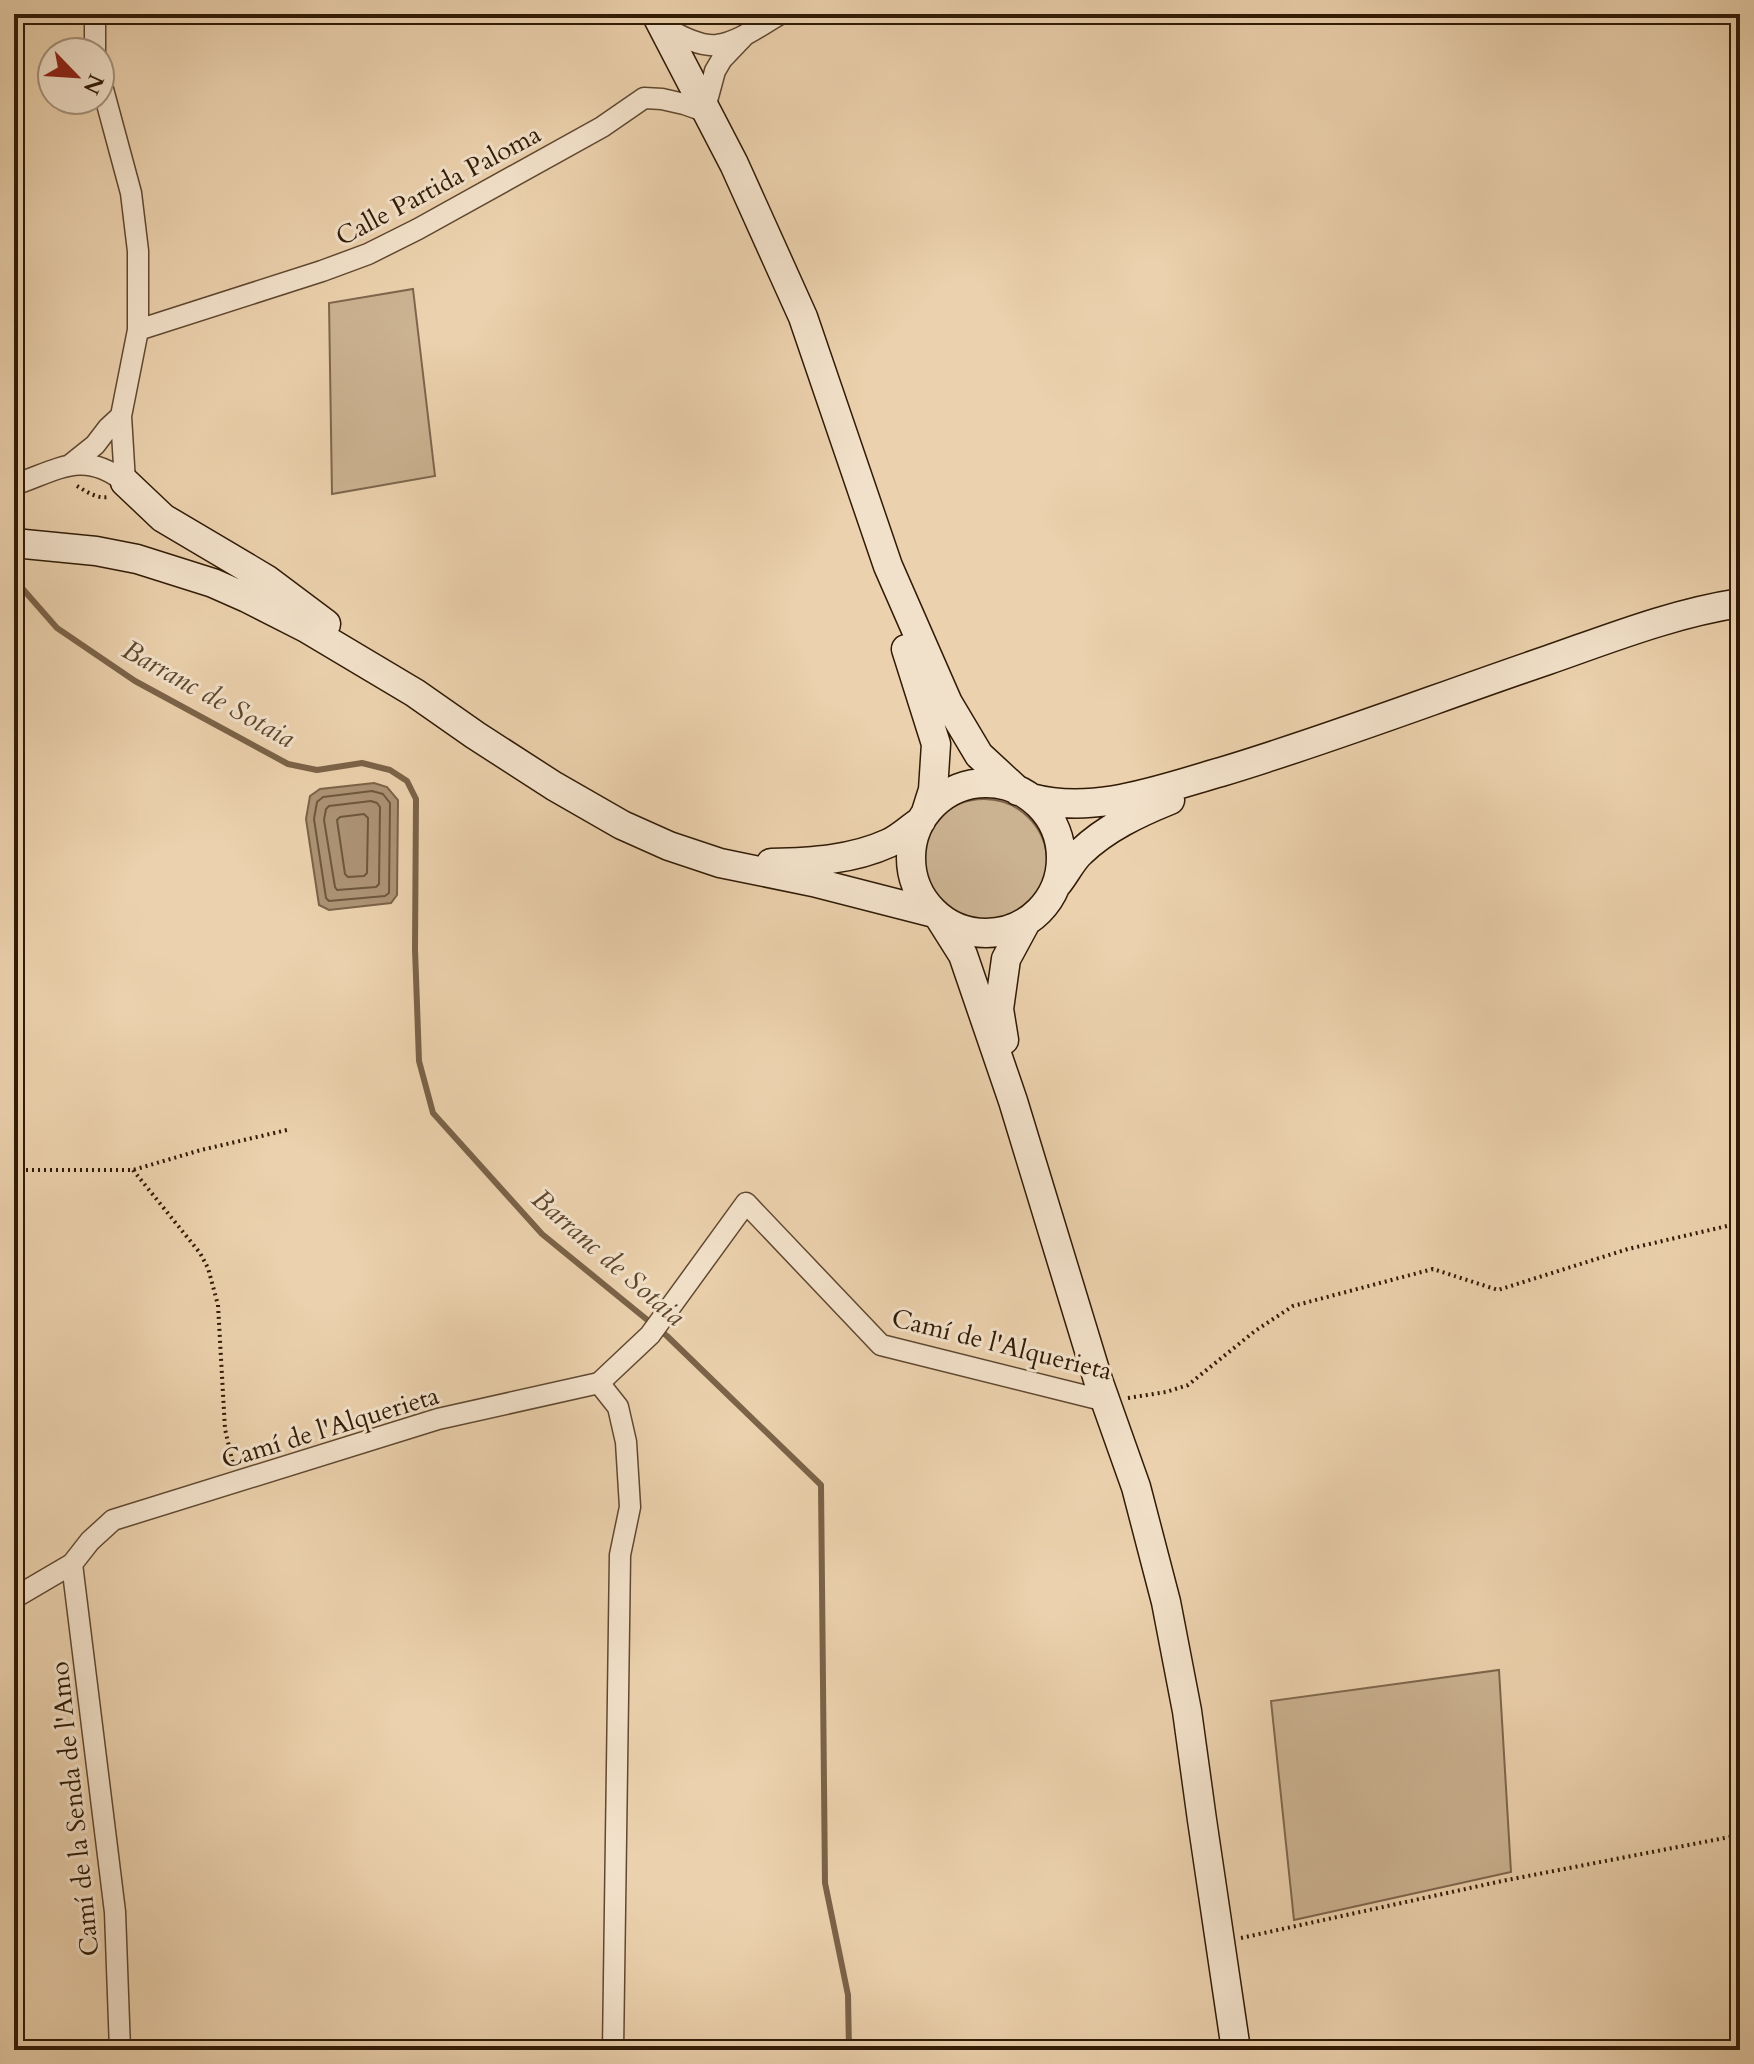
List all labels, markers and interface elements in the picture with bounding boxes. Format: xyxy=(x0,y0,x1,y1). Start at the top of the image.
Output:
north arrow xyxy=(36,36,116,116)
text: N xyxy=(76,69,111,99)
street label: Calle Partida Paloma xyxy=(330,117,547,254)
water label: Barranc de Sotaia xyxy=(115,631,302,757)
water label: Barranc de Sotaia xyxy=(523,1180,693,1335)
street label: Camí de l'Alquerieta xyxy=(888,1300,1116,1389)
street label: Camí de l'Alquerieta xyxy=(217,1378,443,1477)
street label: Camí de la Senda de l'Amo xyxy=(42,1660,107,1958)

